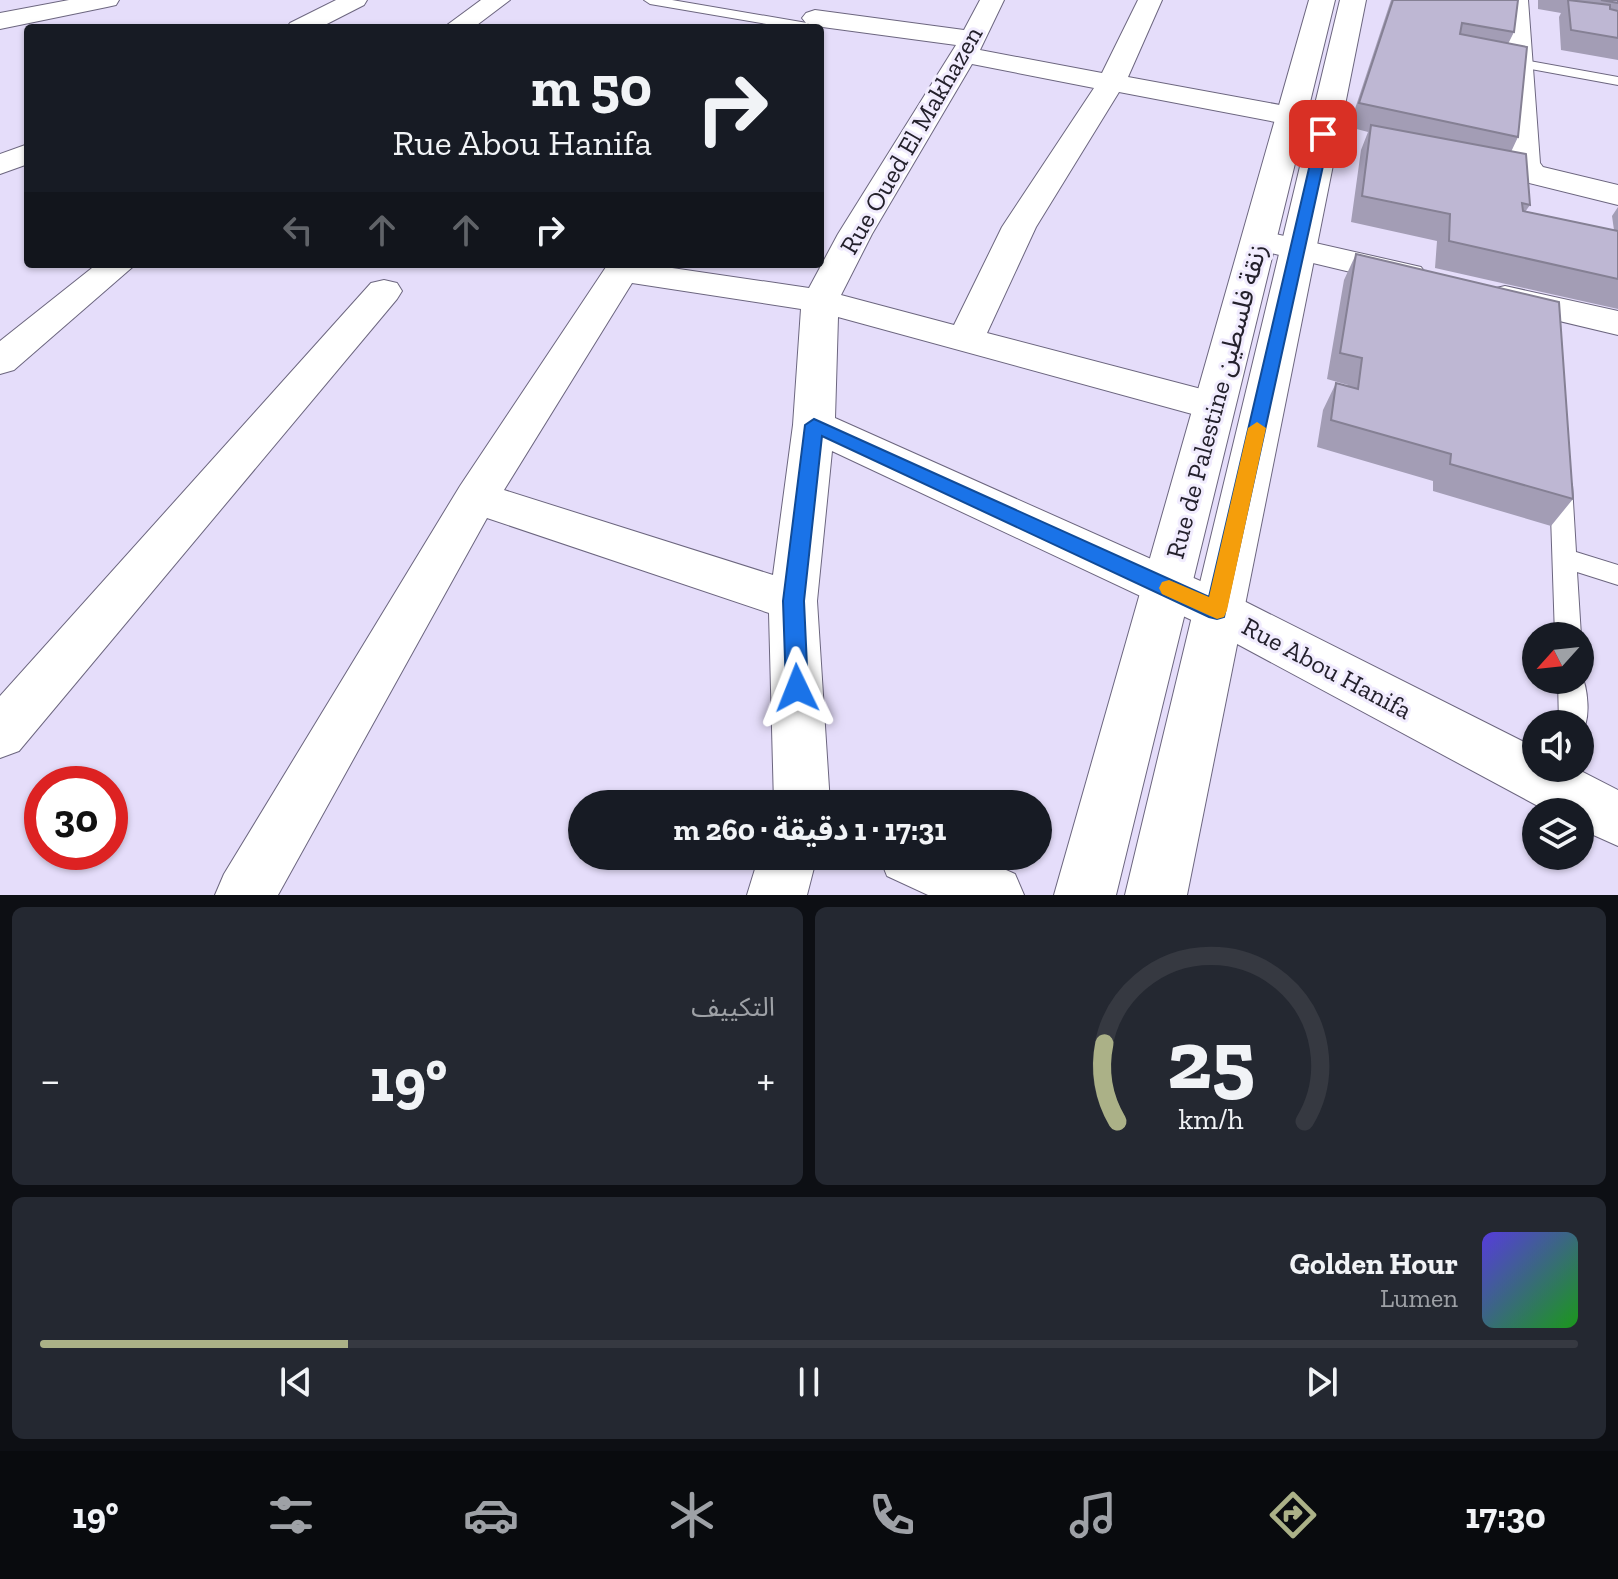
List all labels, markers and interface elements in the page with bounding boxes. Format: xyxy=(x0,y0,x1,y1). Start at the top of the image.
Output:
street label: Rue Oued El Makhazen xyxy=(833,20,989,260)
text: 50 m xyxy=(531,53,652,120)
icon: right xyxy=(680,56,784,160)
pin xyxy=(1289,100,1357,168)
icon: arrive xyxy=(1301,112,1345,156)
text: Rue Abou Hanifa xyxy=(392,121,652,164)
icon: left xyxy=(276,208,320,252)
icon: ahead xyxy=(360,208,404,252)
icon: ahead xyxy=(444,208,488,252)
icon: right xyxy=(528,208,572,252)
street label: Rue de Palestine زنقة فلسطين xyxy=(1159,240,1273,562)
street label: Rue Abou Hanifa xyxy=(1237,610,1418,726)
north arrow xyxy=(1522,622,1594,694)
map controls xyxy=(1522,622,1594,870)
position arrow xyxy=(755,646,839,730)
button: sound xyxy=(1522,710,1594,782)
speed limit sign: 30 xyxy=(24,766,128,870)
button: layers xyxy=(1522,798,1594,870)
text: 17:31 · 1 دقيقة · 260 m xyxy=(674,812,946,848)
text: التكييف xyxy=(691,991,775,1023)
text: 25 xyxy=(1166,1009,1255,1109)
text: 19° xyxy=(370,1044,447,1116)
text: − xyxy=(40,1053,61,1106)
text: + xyxy=(756,1053,775,1106)
text: km/h xyxy=(1178,1102,1243,1136)
text: Golden Hour xyxy=(1290,1246,1458,1282)
text: Lumen xyxy=(1380,1282,1458,1314)
icon: previous xyxy=(274,1360,318,1404)
icon: pause xyxy=(787,1360,831,1404)
icon: next xyxy=(1300,1360,1344,1404)
icon: filters xyxy=(263,1487,319,1543)
icon: car xyxy=(463,1487,519,1543)
icon: climate xyxy=(664,1487,720,1543)
icon: phone xyxy=(864,1487,920,1543)
icon: music xyxy=(1065,1487,1121,1543)
icon: directions xyxy=(1265,1487,1321,1543)
text: 19° xyxy=(72,1494,119,1537)
text: 17:30 xyxy=(1465,1494,1546,1537)

